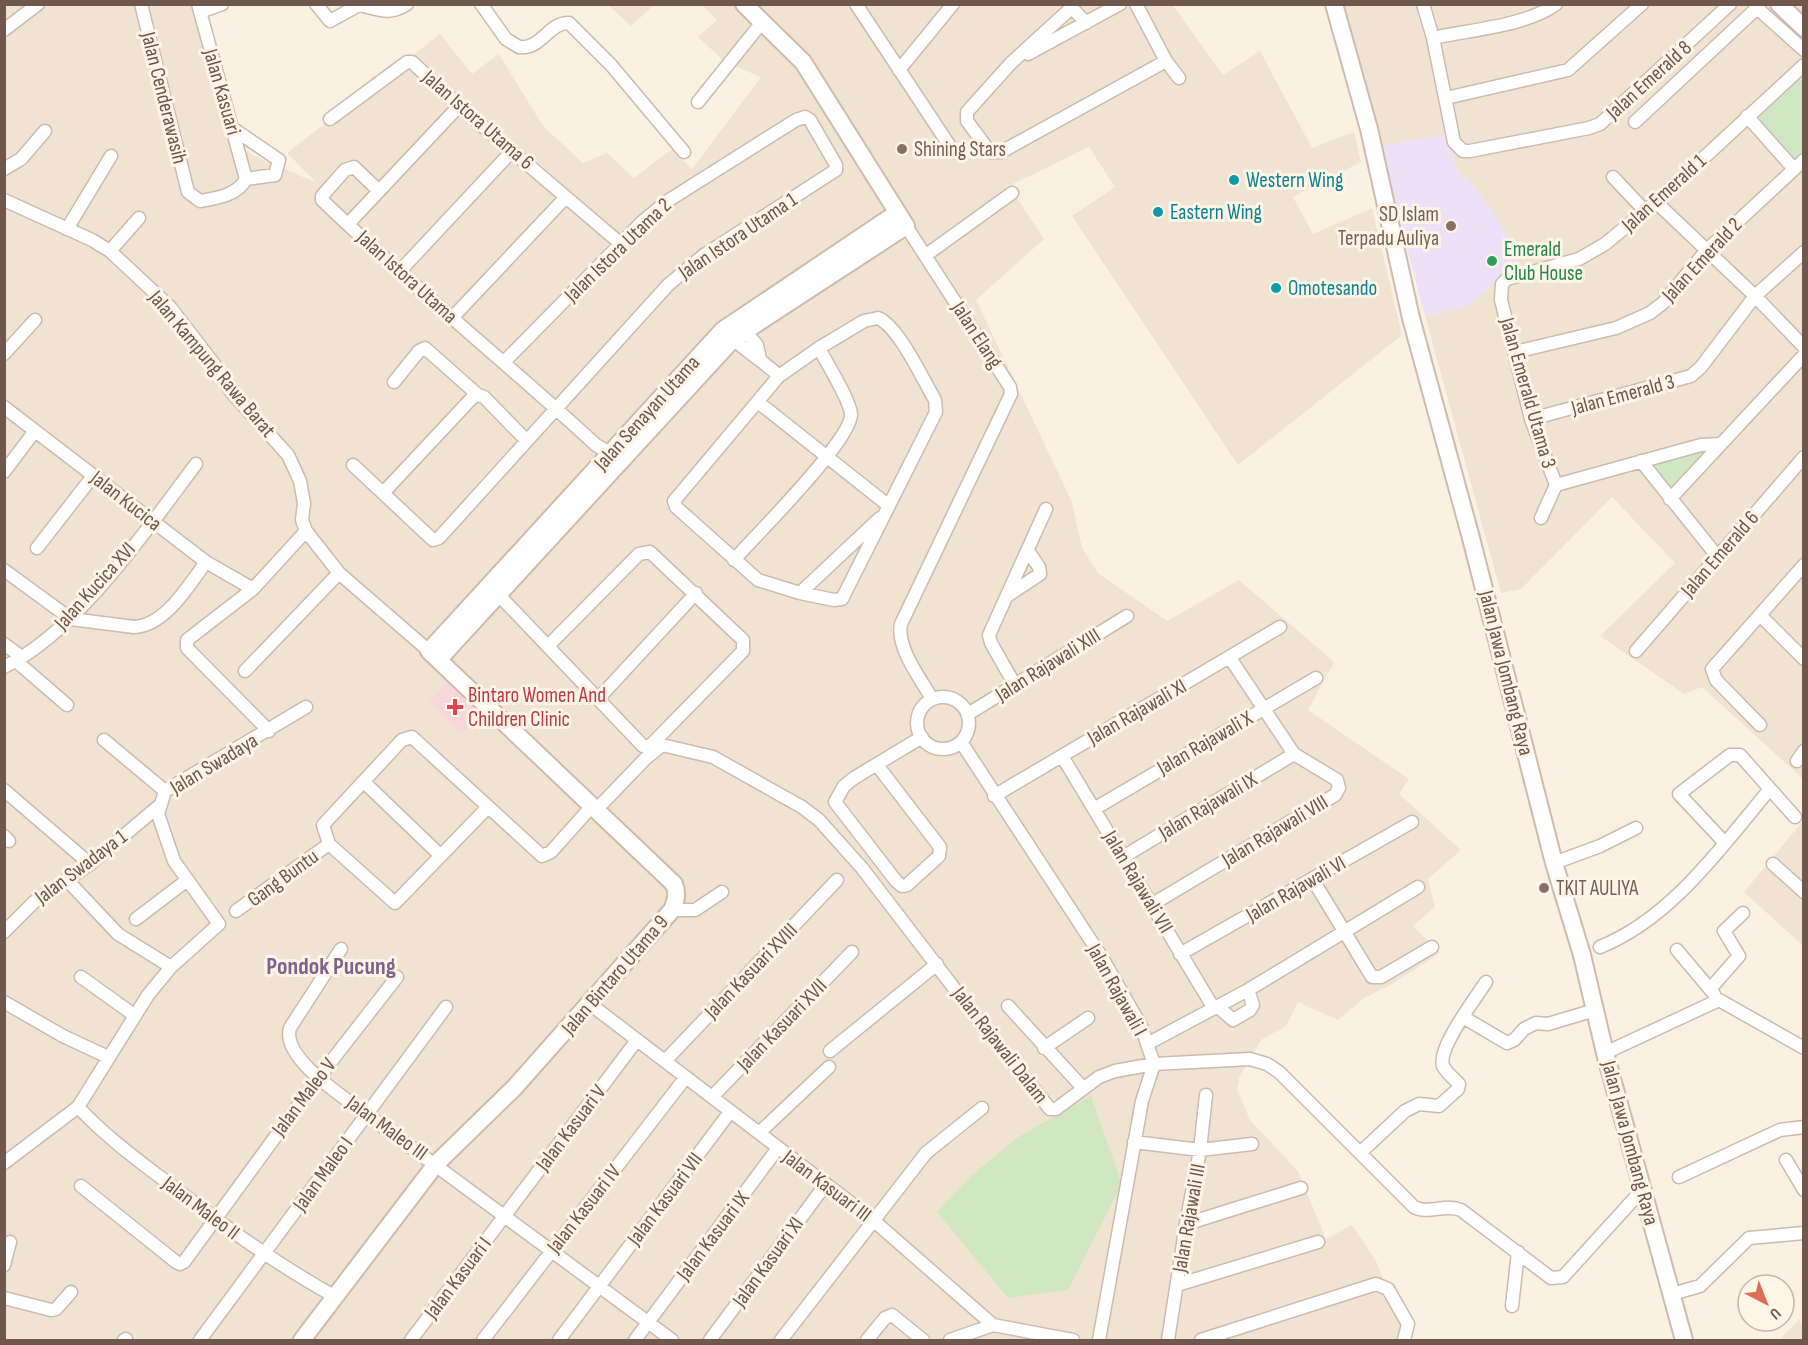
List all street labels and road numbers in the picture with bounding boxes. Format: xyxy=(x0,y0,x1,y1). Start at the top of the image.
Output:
street label: Jalan Cenderawasih xyxy=(135,28,192,167)
street label: Jalan Emerald 8 xyxy=(1600,35,1697,126)
street label: Jalan Kasuari xyxy=(198,45,246,138)
street label: Jalan Istora Utama 6 xyxy=(416,64,539,175)
street label: Jalan Emerald 1 xyxy=(1616,148,1712,238)
street label: Jalan Istora Utama 1 xyxy=(673,187,803,285)
street label: Jalan Istora Utama 2 xyxy=(559,193,677,308)
street label: Jalan Emerald 2 xyxy=(1656,213,1747,308)
street label: Jalan Istora Utama xyxy=(351,225,463,329)
street label: Jalan Kampung Rawa Barat xyxy=(143,285,281,442)
street label: Jalan Elang xyxy=(946,296,1008,373)
street label: Jalan Emerald Utama 3 xyxy=(1494,314,1561,471)
street label: Jalan Senayan Utama xyxy=(588,351,705,476)
street label: Jalan Emerald 3 xyxy=(1568,369,1677,421)
street label: Jalan Kucica xyxy=(85,465,166,536)
street label: Jalan Emerald 6 xyxy=(1675,506,1764,603)
street label: Jalan Kucica XVI xyxy=(48,537,141,636)
street label: Jalan Jawa Jombang Raya xyxy=(1473,587,1539,758)
street label: Jalan Rajawali XIII xyxy=(990,623,1105,708)
street label: Jalan Rajawali XI xyxy=(1082,674,1191,751)
street label: Jalan Rajawali X xyxy=(1152,706,1257,781)
street label: Jalan Swadaya xyxy=(165,728,262,800)
street label: Jalan Rajawali IX xyxy=(1153,767,1262,846)
street label: Jalan Rajawali VIII xyxy=(1217,790,1333,873)
street label: Jalan Swadaya 1 xyxy=(29,824,132,910)
street label: Jalan Rajawali VII xyxy=(1097,825,1178,938)
street label: Gang Buntu xyxy=(243,844,323,912)
street label: Jalan Rajawali VI xyxy=(1241,850,1350,928)
street label: Jalan Bintaro Utama 9 xyxy=(556,910,674,1041)
street label: Jalan Kasuari XVIII xyxy=(699,918,803,1024)
street label: Jalan Rajawali I xyxy=(1081,939,1153,1040)
street label: Jalan Kasuari XVII xyxy=(732,974,832,1076)
street label: Jalan Rajawali Dalam xyxy=(946,981,1053,1108)
street label: Jalan Maleo V xyxy=(266,1053,342,1142)
street label: Jalan Jawa Jombang Raya xyxy=(1596,1057,1664,1228)
street label: Jalan Kasuari V xyxy=(530,1080,612,1177)
street label: Jalan Maleo III xyxy=(341,1090,433,1166)
street label: Jalan Maleo I xyxy=(287,1132,358,1217)
street label: Jalan Kasuari III xyxy=(777,1144,876,1227)
street label: Jalan Kasuari VII xyxy=(621,1148,708,1251)
street label: Jalan Kasuari IV xyxy=(541,1159,627,1259)
street label: Jalan Rajawali III xyxy=(1167,1162,1211,1275)
street label: Jalan Maleo II xyxy=(157,1170,245,1245)
street label: Jalan Kasuari IX xyxy=(671,1186,755,1286)
street label: Jalan Kasuari XI xyxy=(726,1212,809,1313)
street label: Jalan Kasuari I xyxy=(418,1232,497,1325)

